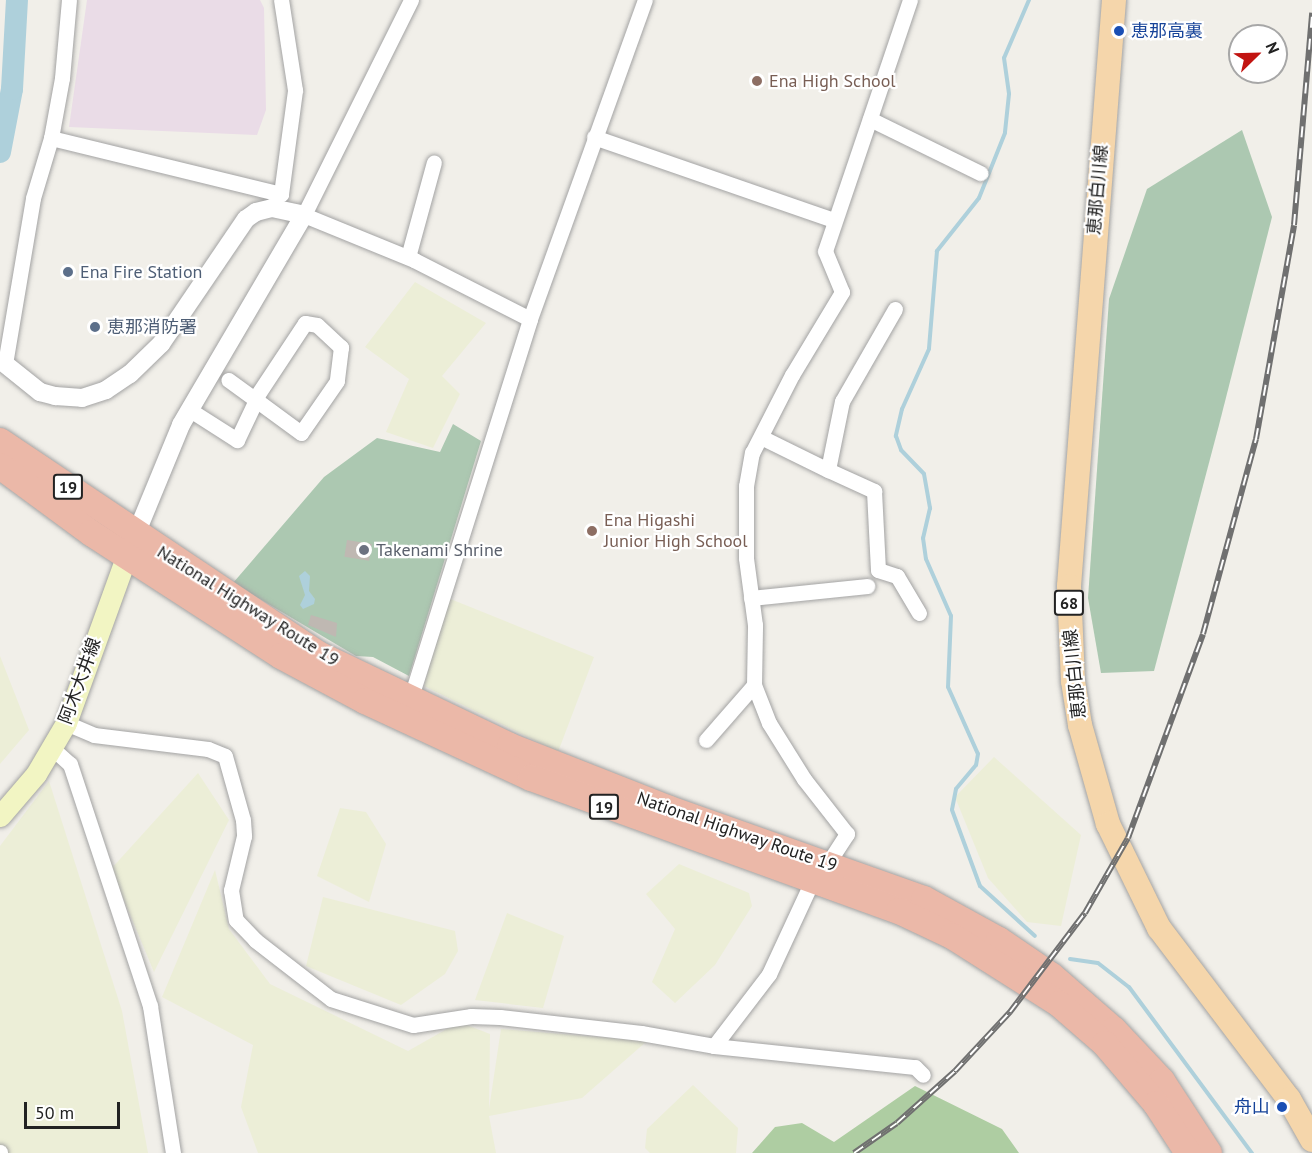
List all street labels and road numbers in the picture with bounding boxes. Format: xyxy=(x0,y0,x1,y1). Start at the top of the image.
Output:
street label: 恵那白川線 xyxy=(1083,144,1113,236)
road number: 19 xyxy=(52,474,84,500)
street label: National Highway Route 19 xyxy=(153,541,343,671)
road number: 68 xyxy=(1052,590,1086,616)
street label: 恵那白川線 xyxy=(1060,628,1090,720)
street label: 阿木大井線 xyxy=(54,635,106,727)
street label: National Highway Route 19 xyxy=(634,787,840,877)
road number: 19 xyxy=(588,794,620,820)

